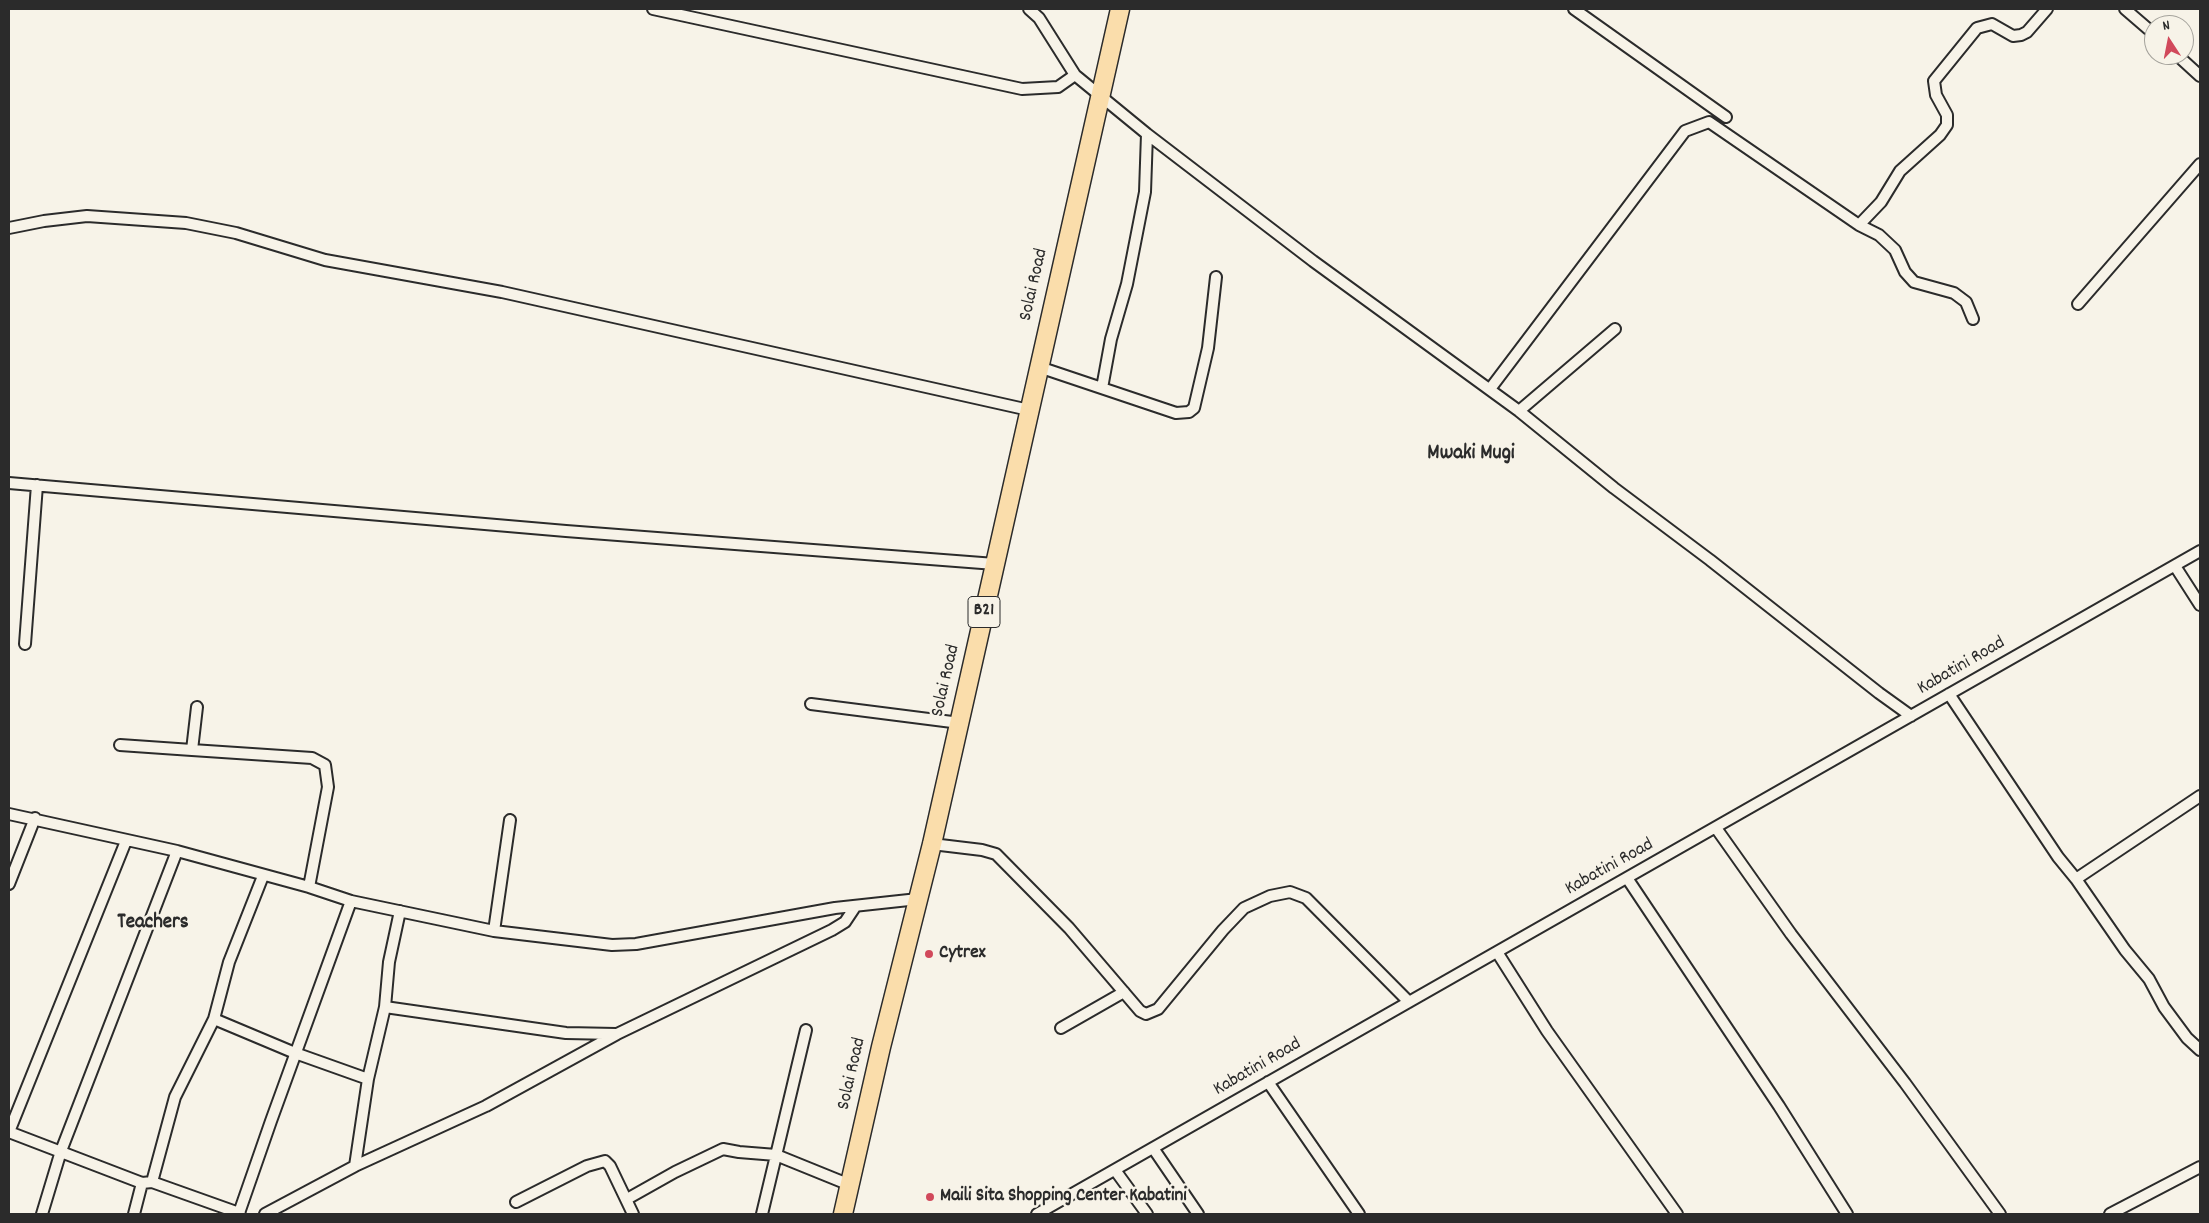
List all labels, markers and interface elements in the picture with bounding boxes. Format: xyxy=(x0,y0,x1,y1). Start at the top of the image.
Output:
north arrow xyxy=(2144,15,2194,65)
text: N xyxy=(2161,16,2172,37)
street label: Solai Road xyxy=(1016,247,1054,323)
district label: Mwaki Mugi xyxy=(1427,442,1515,468)
road number: B21 xyxy=(968,596,1000,628)
street label: Kabatini Road xyxy=(1914,633,2010,701)
street label: Solai Road xyxy=(928,643,966,719)
street label: Kabatini Road xyxy=(1562,834,1658,902)
district label: Teachers xyxy=(117,911,189,937)
place label: Cytrex xyxy=(939,943,986,965)
marker: Cytrex xyxy=(923,948,935,960)
street label: Kabatini Road xyxy=(1210,1034,1306,1102)
street label: Solai Road xyxy=(834,1036,872,1112)
place label: Maili Sita Shopping Center Kabatini xyxy=(940,1186,1187,1208)
marker: Maili Sita Shopping Center Kabatini xyxy=(924,1191,936,1203)

